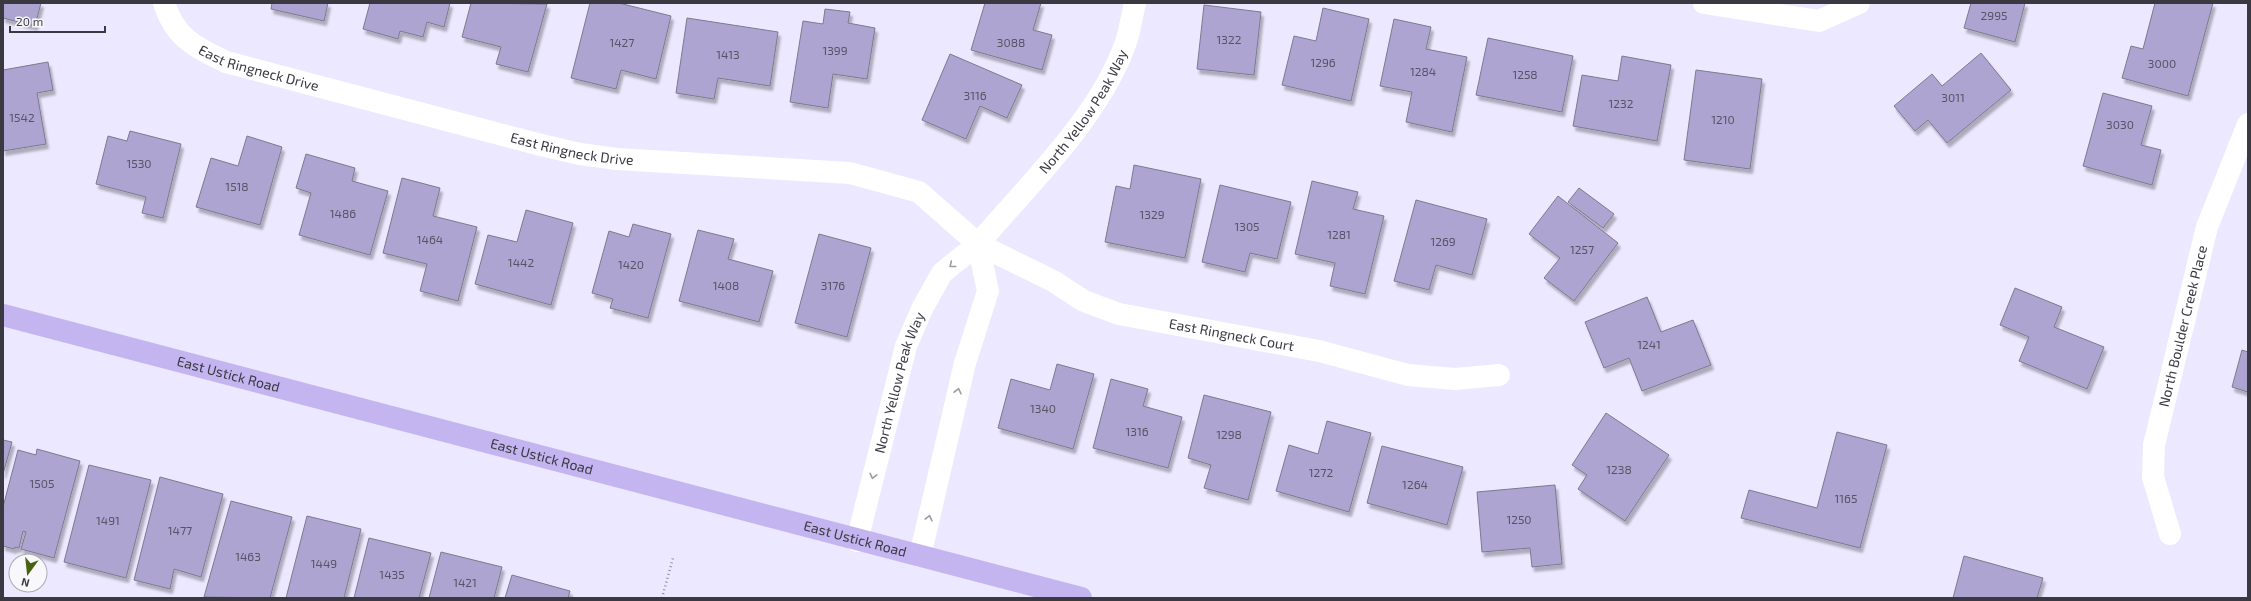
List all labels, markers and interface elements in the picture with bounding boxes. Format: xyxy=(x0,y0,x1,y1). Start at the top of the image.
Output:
scale bar xyxy=(10,8,105,34)
house number: 2995 xyxy=(1981,8,2007,22)
text: 20 m xyxy=(16,14,43,28)
house number: 1322 xyxy=(1217,32,1242,46)
house number: 1427 xyxy=(609,35,635,49)
house number: 3088 xyxy=(997,35,1025,49)
street label: East Ringneck Drive xyxy=(196,41,321,94)
house number: 1399 xyxy=(822,43,848,57)
street label: North Yellow Peak Way xyxy=(1035,46,1131,177)
house number: 1413 xyxy=(716,47,740,61)
house number: 1296 xyxy=(1310,55,1336,69)
house number: 3000 xyxy=(2148,56,2176,70)
house number: 1284 xyxy=(1410,64,1436,78)
house number: 1258 xyxy=(1512,67,1538,81)
house number: 3116 xyxy=(963,88,987,102)
house number: 3011 xyxy=(1941,90,1965,104)
house number: 1232 xyxy=(1609,96,1634,110)
house number: 1542 xyxy=(9,110,35,124)
house number: 1210 xyxy=(1711,112,1735,126)
house number: 3030 xyxy=(2106,117,2134,131)
street label: East Ringneck Drive xyxy=(509,128,634,168)
house number: 1530 xyxy=(126,156,152,170)
house number: 1518 xyxy=(225,179,249,193)
house number: 1486 xyxy=(330,206,356,220)
house number: 1329 xyxy=(1139,207,1165,221)
house number: 1305 xyxy=(1234,219,1260,233)
house number: 1281 xyxy=(1327,227,1351,241)
house number: 1464 xyxy=(417,232,443,246)
house number: 1269 xyxy=(1430,234,1456,248)
house number: 1257 xyxy=(1570,242,1594,256)
street label: North Boulder Creek Place xyxy=(2155,243,2210,408)
house number: 1442 xyxy=(508,255,534,269)
house number: 1420 xyxy=(618,257,644,271)
one-way arrow xyxy=(949,261,956,268)
house number: 1408 xyxy=(713,278,739,292)
house number: 3176 xyxy=(821,278,845,292)
street label: North Yellow Peak Way xyxy=(870,309,928,455)
street label: East Ringneck Court xyxy=(1168,314,1296,354)
house number: 1241 xyxy=(1637,337,1661,351)
street label: East Ustick Road xyxy=(175,352,282,395)
one-way arrow xyxy=(954,388,962,394)
house number: 1340 xyxy=(1030,401,1056,415)
house number: 1316 xyxy=(1125,424,1149,438)
house number: 1298 xyxy=(1216,427,1242,441)
street label: East Ustick Road xyxy=(489,434,595,478)
house number: 1238 xyxy=(1606,462,1632,476)
house number: 1272 xyxy=(1309,465,1333,479)
one-way arrow xyxy=(869,473,877,479)
house number: 1505 xyxy=(30,476,54,490)
house number: 1264 xyxy=(1402,477,1428,491)
house number: 1165 xyxy=(1835,491,1857,505)
house number: 1250 xyxy=(1506,512,1532,526)
house number: 1491 xyxy=(96,513,120,527)
one-way arrow xyxy=(925,515,933,521)
street label: East Ustick Road xyxy=(802,517,909,560)
house number: 1477 xyxy=(168,523,192,537)
house number: 1463 xyxy=(235,549,261,563)
north arrow xyxy=(8,553,48,593)
house number: 1449 xyxy=(311,556,337,570)
house number: 1435 xyxy=(379,567,405,581)
house number: 1421 xyxy=(453,575,477,589)
text: N xyxy=(20,576,31,590)

